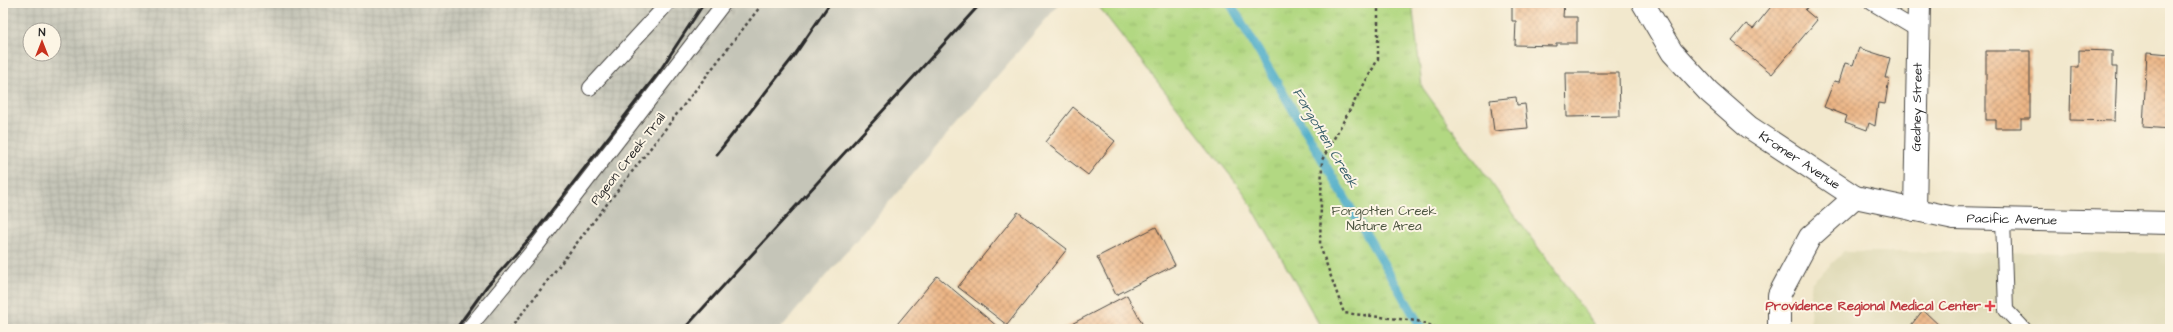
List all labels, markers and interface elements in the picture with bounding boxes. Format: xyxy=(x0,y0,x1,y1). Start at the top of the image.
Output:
north arrow xyxy=(22,22,62,62)
text: N xyxy=(39,25,46,40)
street label: Gedney Street xyxy=(1907,62,1927,152)
water label: Forgotten Creek xyxy=(1287,84,1363,192)
street label: Pigeon Creek Trail xyxy=(586,109,671,210)
street label: Kromer Avenue xyxy=(1755,127,1844,194)
park label: Forgotten Creek Nature Area xyxy=(1331,202,1437,235)
street label: Pacific Avenue xyxy=(1966,209,2057,229)
place label: Providence Regional Medical Center xyxy=(1765,297,1982,317)
marker: Providence Regional Medical Center xyxy=(1984,300,1996,312)

